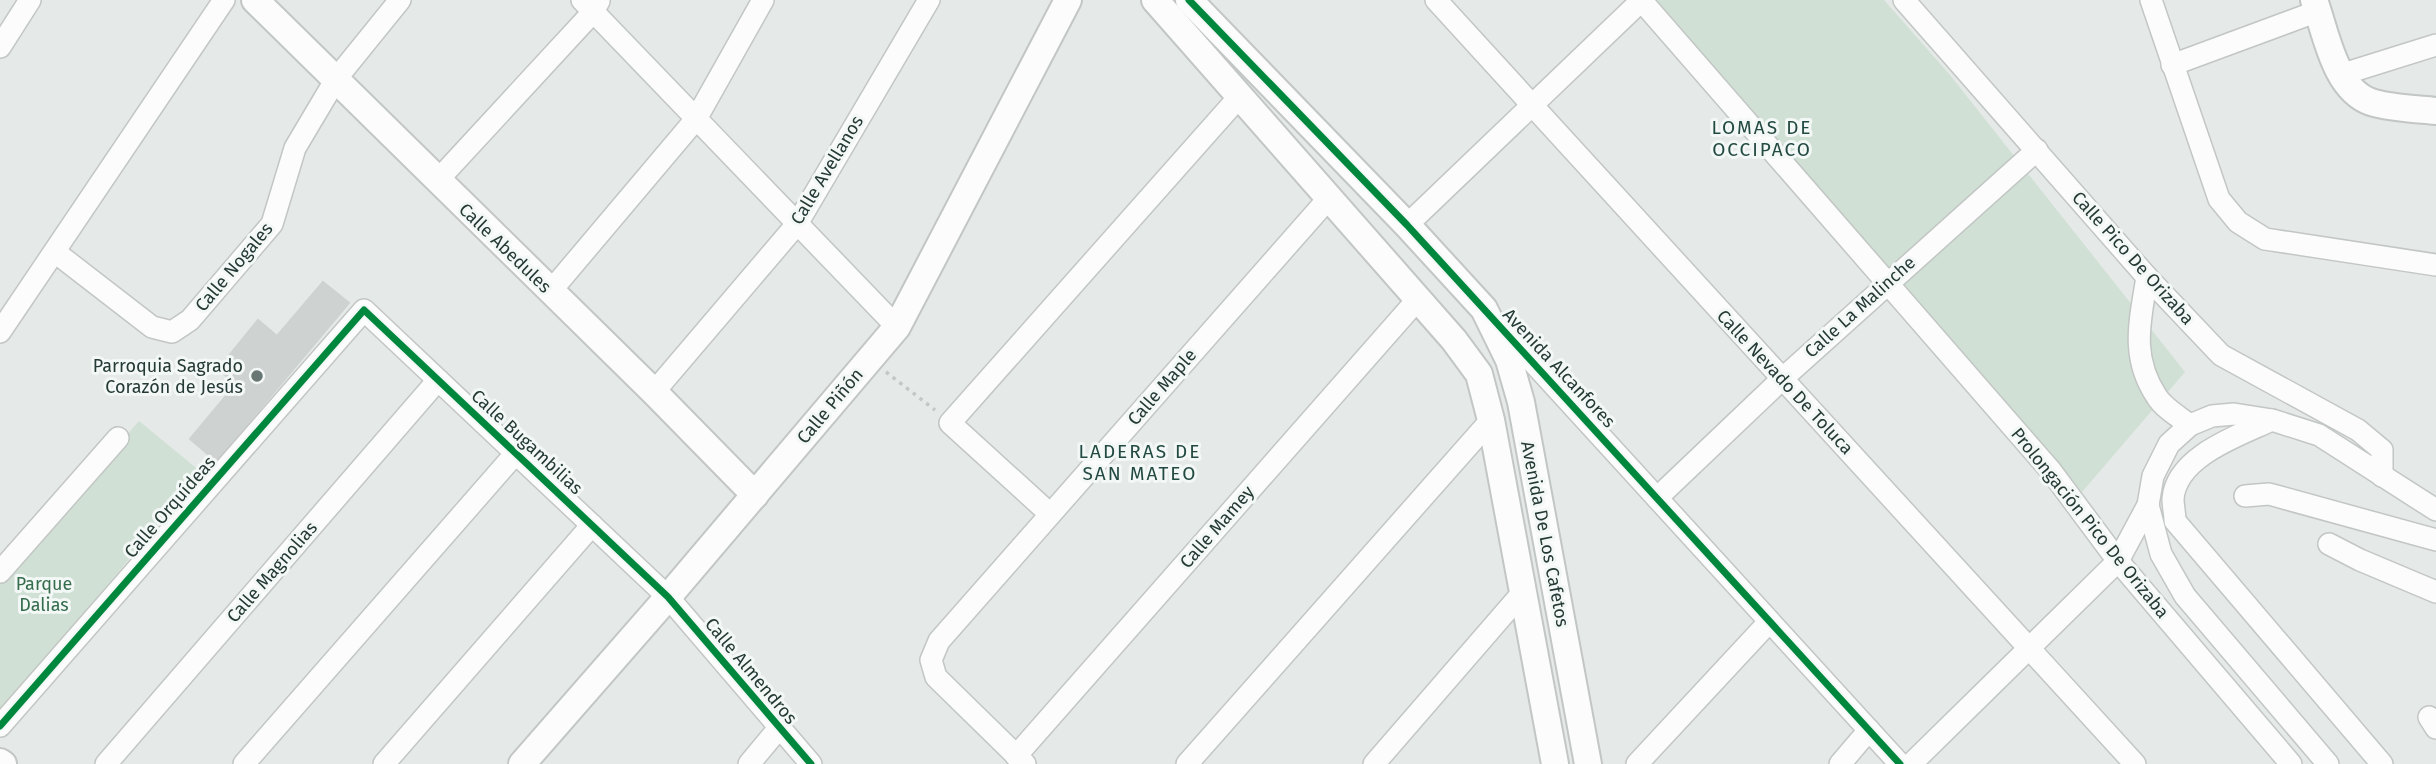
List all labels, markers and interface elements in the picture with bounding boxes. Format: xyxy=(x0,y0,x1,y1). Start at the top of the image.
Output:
street label: Calle Avellanos xyxy=(786,112,868,228)
district label: LOMAS DE OCCIPACO xyxy=(1711,116,1813,161)
street label: Calle Pico De Orizaba xyxy=(2067,187,2199,329)
street label: Calle Abedules xyxy=(454,198,556,298)
street label: Calle Nogales xyxy=(190,218,278,316)
street label: Calle La Malinche xyxy=(1800,252,1920,362)
street label: Avenida Alcanfores xyxy=(1498,304,1620,432)
street label: Calle Nevado De Toluca xyxy=(1712,305,1858,459)
street label: Calle Maple xyxy=(1123,344,1201,430)
place label: Parroquia Sagrado Corazón de Jesús xyxy=(93,355,243,398)
street label: Calle Piñón xyxy=(792,364,868,448)
marker: Parroquia Sagrado Corazón de Jesús xyxy=(249,368,265,384)
street label: Calle Bugambilias xyxy=(467,385,587,499)
street label: Prolongación Pico De Orizaba xyxy=(2006,423,2174,623)
street label: Avenida De Los Cafetos xyxy=(1516,439,1574,629)
district label: LADERAS DE SAN MATEO xyxy=(1079,440,1201,485)
street label: Calle Orquídeas xyxy=(120,451,220,563)
street label: Calle Mamey xyxy=(1175,481,1259,573)
street label: Calle Magnolias xyxy=(222,517,322,627)
park label: Parque Dalias xyxy=(16,573,72,616)
street label: Calle Almendros xyxy=(700,613,802,729)

